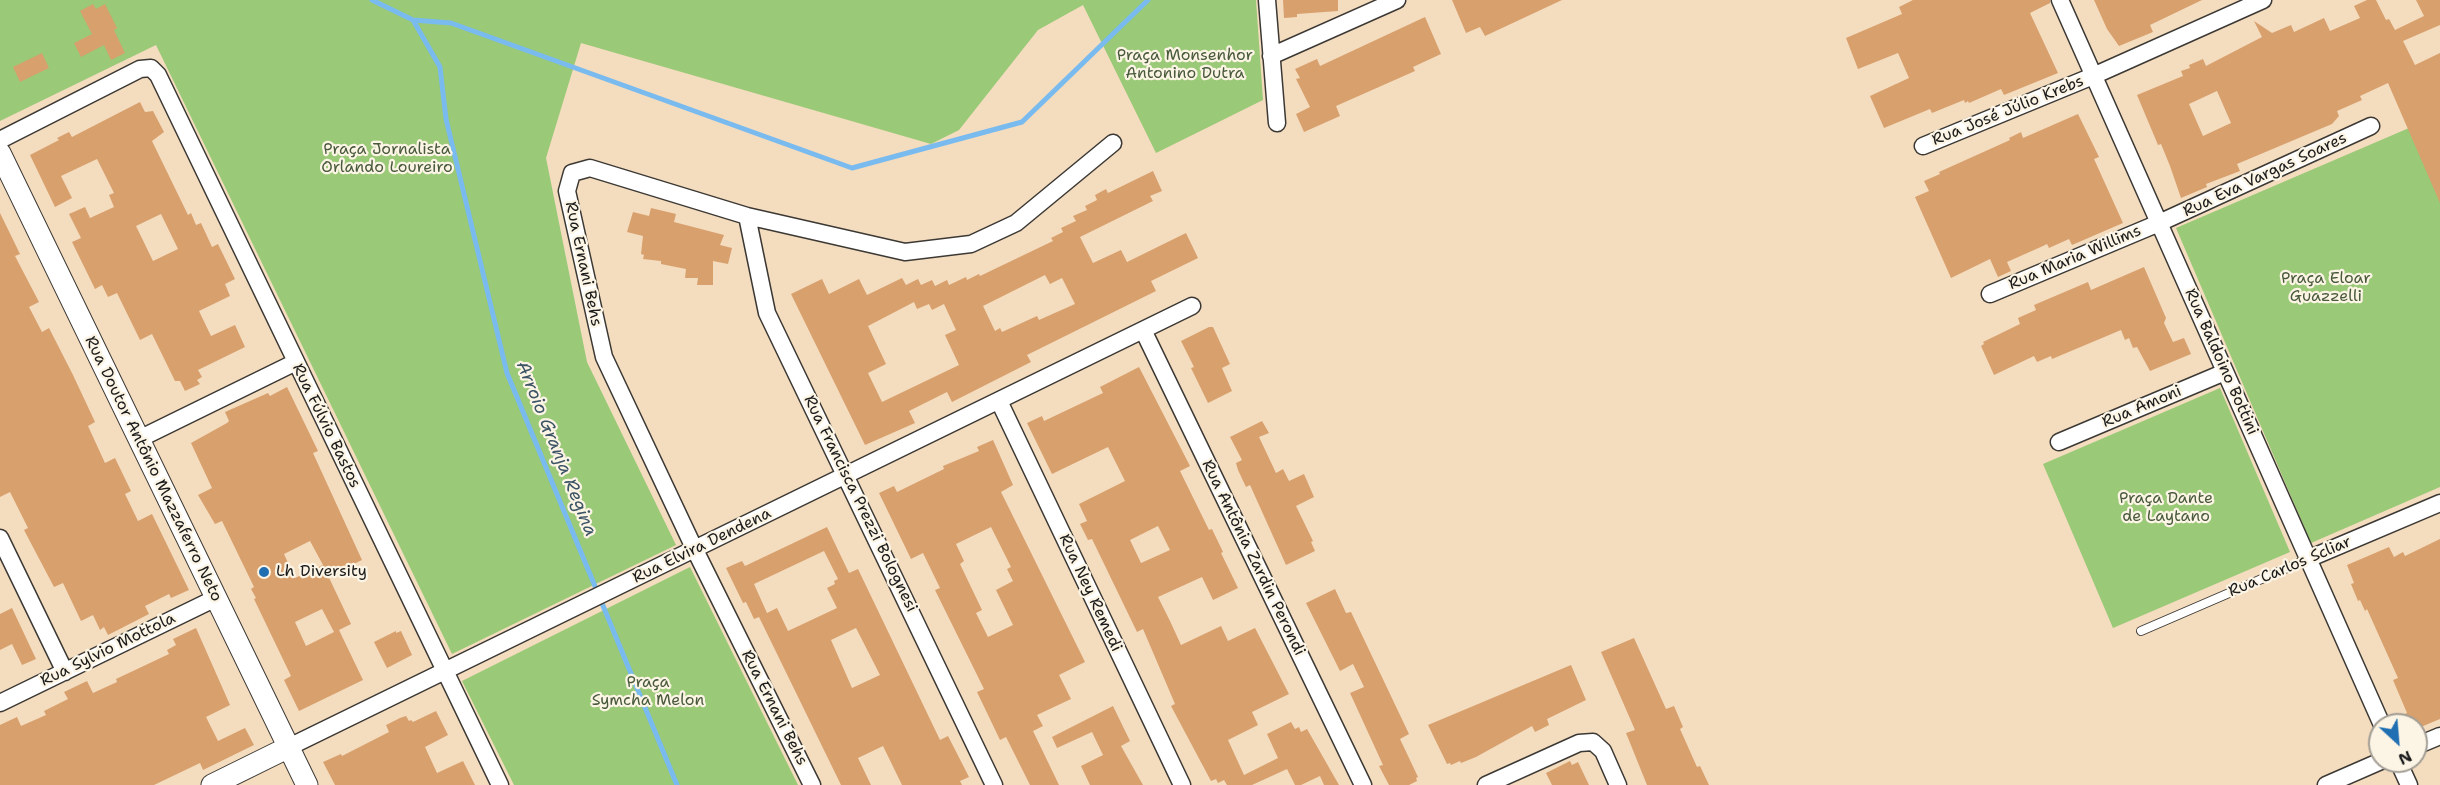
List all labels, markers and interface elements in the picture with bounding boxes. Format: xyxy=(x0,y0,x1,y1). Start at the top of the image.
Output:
park label: Praça Monsenhor Antonino Dutra xyxy=(1117,46,1253,84)
street label: Rua José Júlio Krebs xyxy=(1929,72,2087,150)
street label: Rua Eva Vargas Soares xyxy=(2180,129,2350,221)
park label: Praça Jornalista Orlando Loureiro xyxy=(321,140,453,178)
street label: Rua Ernani Behs xyxy=(560,200,606,328)
street label: Rua Maria Willims xyxy=(2006,221,2144,295)
park label: Praça Eloar Guazzelli xyxy=(2281,269,2371,307)
street label: Rua Baldoino Bottini xyxy=(2180,286,2262,438)
street label: Rua Doutor Antônio Mazzaferro Neto xyxy=(80,333,226,605)
water label: Arroio Granja Regina xyxy=(511,358,601,540)
street label: Rua Fúlvio Bastos xyxy=(288,361,364,491)
street label: Rua Amoni xyxy=(2099,382,2185,432)
street label: Rua Francisca Prezzi Bolognesi xyxy=(799,393,921,615)
street label: Rua Antônia Zardin Perondi xyxy=(1197,457,1309,659)
park label: Praça Dante de Laytano xyxy=(2119,489,2213,527)
street label: Rua Elvira Dendena xyxy=(630,504,774,588)
street label: Rua Ney Remedi xyxy=(1054,531,1126,655)
street label: Rua Carlos Scliar xyxy=(2226,532,2354,602)
place label: Lh Diversity xyxy=(276,562,367,582)
marker: Lh Diversity xyxy=(257,565,271,579)
street label: Rua Sylvio Mottola xyxy=(37,609,179,691)
street label: Rua Ernani Behs xyxy=(737,647,811,769)
park label: Praça Symcha Melon xyxy=(592,673,704,711)
north arrow xyxy=(2368,713,2428,773)
text: N xyxy=(2395,746,2416,770)

